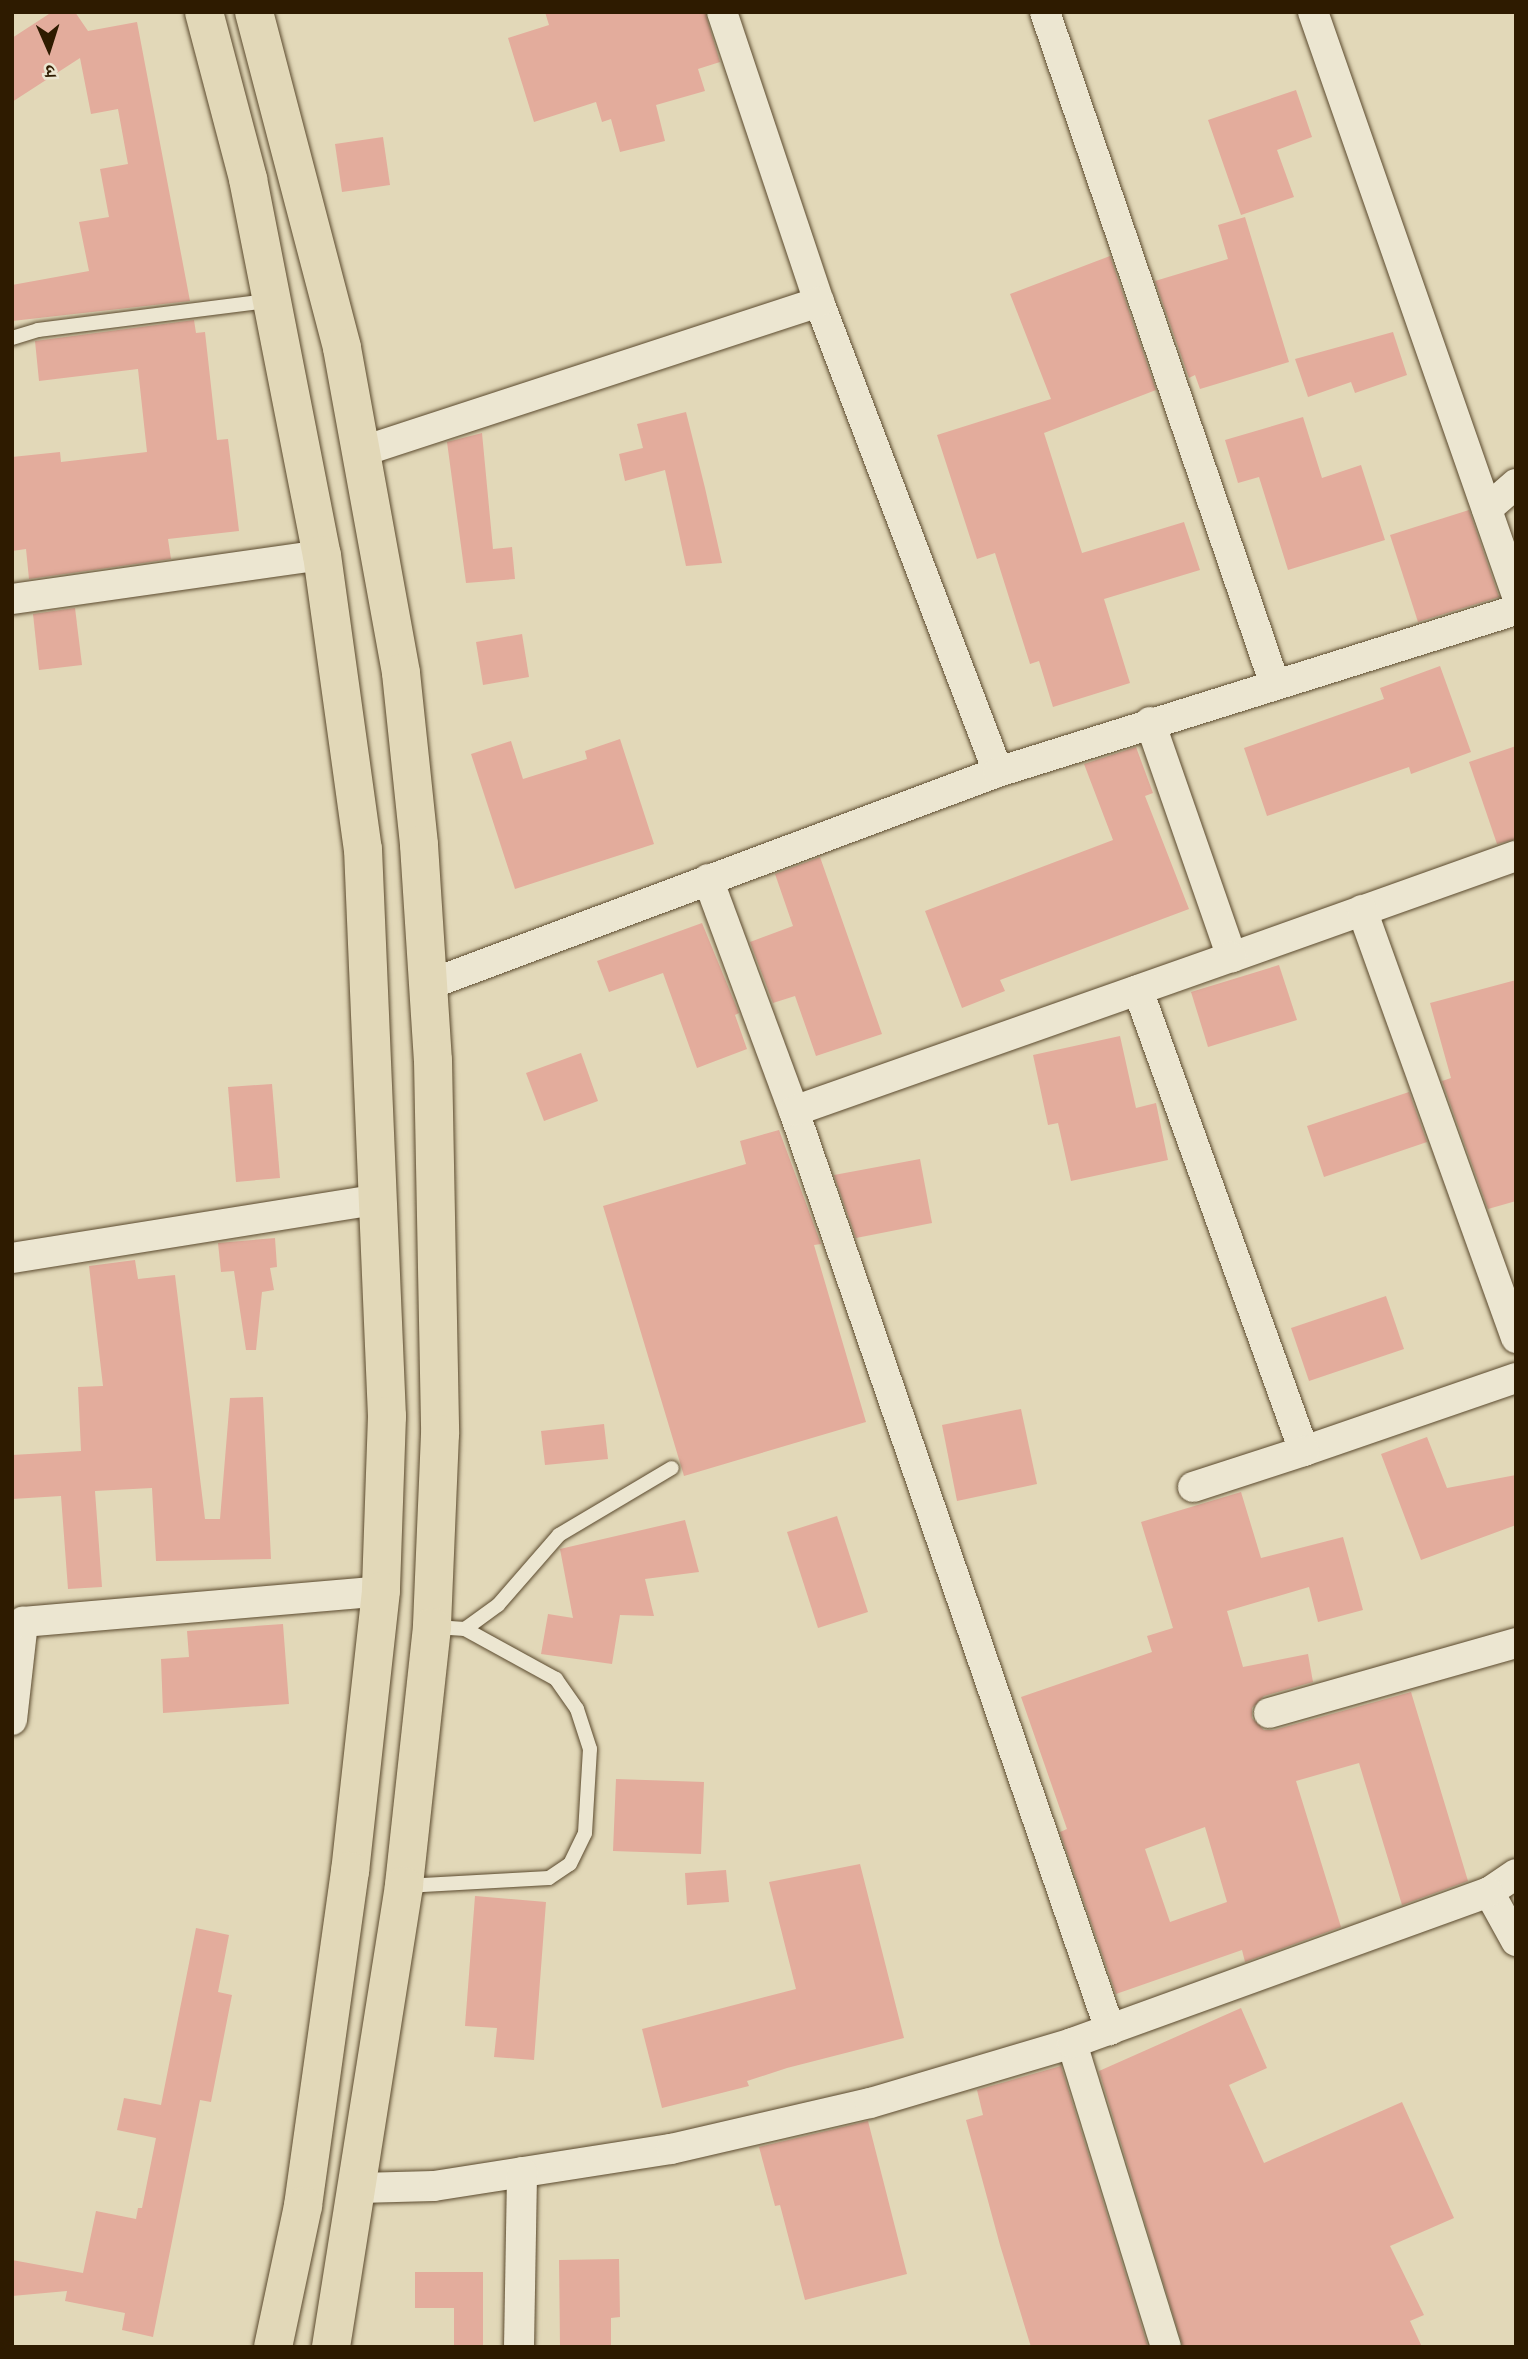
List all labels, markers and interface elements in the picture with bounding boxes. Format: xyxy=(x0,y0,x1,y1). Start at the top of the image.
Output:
north arrow xyxy=(14,14,84,84)
text: उ xyxy=(45,59,56,82)

